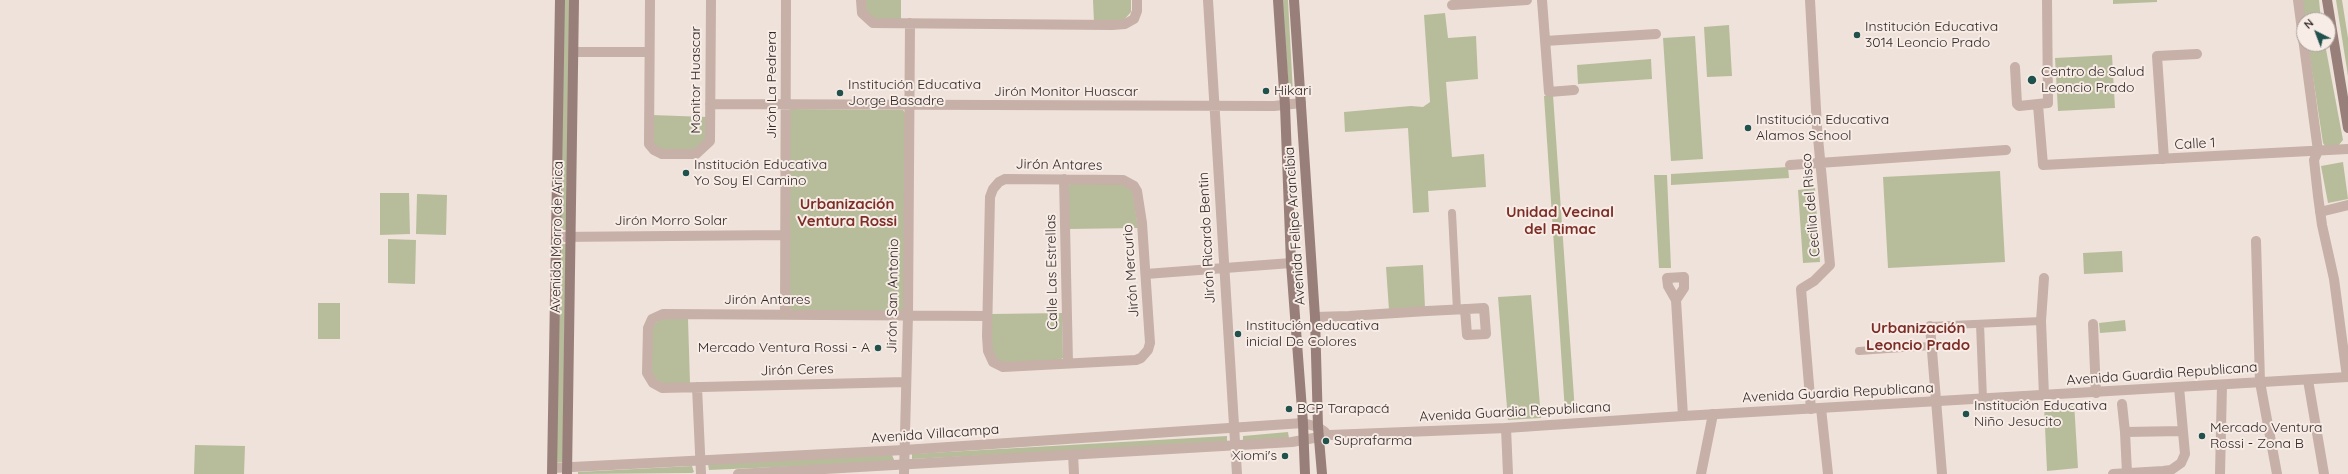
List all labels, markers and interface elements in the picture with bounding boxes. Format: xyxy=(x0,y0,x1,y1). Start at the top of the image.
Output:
north arrow xyxy=(2296,12,2336,52)
text: N xyxy=(2301,16,2316,32)
place label: Institución Educativa 3014 Leoncio Prado xyxy=(1865,19,1998,52)
street label: Monitor Huascar xyxy=(688,26,704,134)
marker: Institución Educativa 3014 Leoncio Prado xyxy=(1852,30,1862,40)
street label: Jirón La Pedrera xyxy=(764,31,780,139)
place label: Centro de Salud Leoncio Prado xyxy=(2041,64,2144,96)
marker: Centro de Salud Leoncio Prado xyxy=(2026,74,2038,86)
place label: Institución Educativa Jorge Basadre xyxy=(848,77,981,110)
place label: Hikari xyxy=(1274,83,1311,99)
street label: Jirón Monitor Huascar xyxy=(994,84,1138,100)
marker: Hikari xyxy=(1261,86,1271,96)
marker: Institución Educativa Jorge Basadre xyxy=(835,88,845,98)
place label: Institución Educativa Alamos School xyxy=(1756,112,1889,144)
marker: Institución Educativa Alamos School xyxy=(1743,123,1753,133)
street label: Calle 1 xyxy=(2174,135,2216,153)
street label: Avenida Felipe Arancibia xyxy=(1281,146,1309,306)
street label: Cecilia del Risco xyxy=(1798,153,1824,257)
street label: Jirón Antares xyxy=(1016,156,1102,174)
place label: Institución Educativa Yo Soy El Camino xyxy=(694,157,827,190)
street label: Avenida Morro de Arica xyxy=(547,161,567,313)
marker: Institución Educativa Yo Soy El Camino xyxy=(681,168,691,178)
street label: Jirón Ricardo Bentin xyxy=(1195,172,1219,304)
district label: Urbanización Ventura Rossi xyxy=(797,195,897,230)
district label: Unidad Vecinal del Rimac xyxy=(1506,203,1614,238)
street label: Jirón Morro Solar xyxy=(615,213,727,229)
street label: Calle Las Estrellas xyxy=(1043,214,1061,330)
street label: Jirón Mercurio xyxy=(1119,224,1143,318)
street label: Jirón San Antonio xyxy=(884,238,902,354)
street label: Jirón Antares xyxy=(724,292,810,308)
place label: Institución educativa inicial De Colores xyxy=(1246,318,1379,350)
district label: Urbanización Leoncio Prado xyxy=(1866,319,1970,354)
marker: Institución educativa inicial De Colores xyxy=(1233,329,1243,339)
place label: Mercado Ventura Rossi - A xyxy=(698,340,870,356)
marker: Mercado Ventura Rossi - A xyxy=(873,343,883,353)
street label: Avenida Guardia Republicana xyxy=(2066,359,2258,389)
street label: Jirón Ceres xyxy=(760,360,834,380)
street label: Avenida Guardia Republicana xyxy=(1742,380,1934,406)
place label: Institución Educativa Niño Jesucito xyxy=(1974,398,2107,430)
street label: Avenida Guardia Republicana xyxy=(1419,399,1611,425)
place label: BCP Tarapacá xyxy=(1297,401,1389,417)
marker: BCP Tarapacá xyxy=(1284,404,1294,414)
marker: Institución Educativa Niño Jesucito xyxy=(1961,409,1971,419)
place label: Mercado Ventura Rossi - Zona B xyxy=(2210,420,2322,452)
street label: Avenida Villacampa xyxy=(870,421,1000,447)
marker: Mercado Ventura Rossi - Zona B xyxy=(2197,431,2207,441)
place label: Suprafarma xyxy=(1334,433,1412,449)
marker: Suprafarma xyxy=(1321,436,1331,446)
place label: Xiomi's xyxy=(1232,448,1277,464)
marker: Xiomi's xyxy=(1280,451,1290,461)

